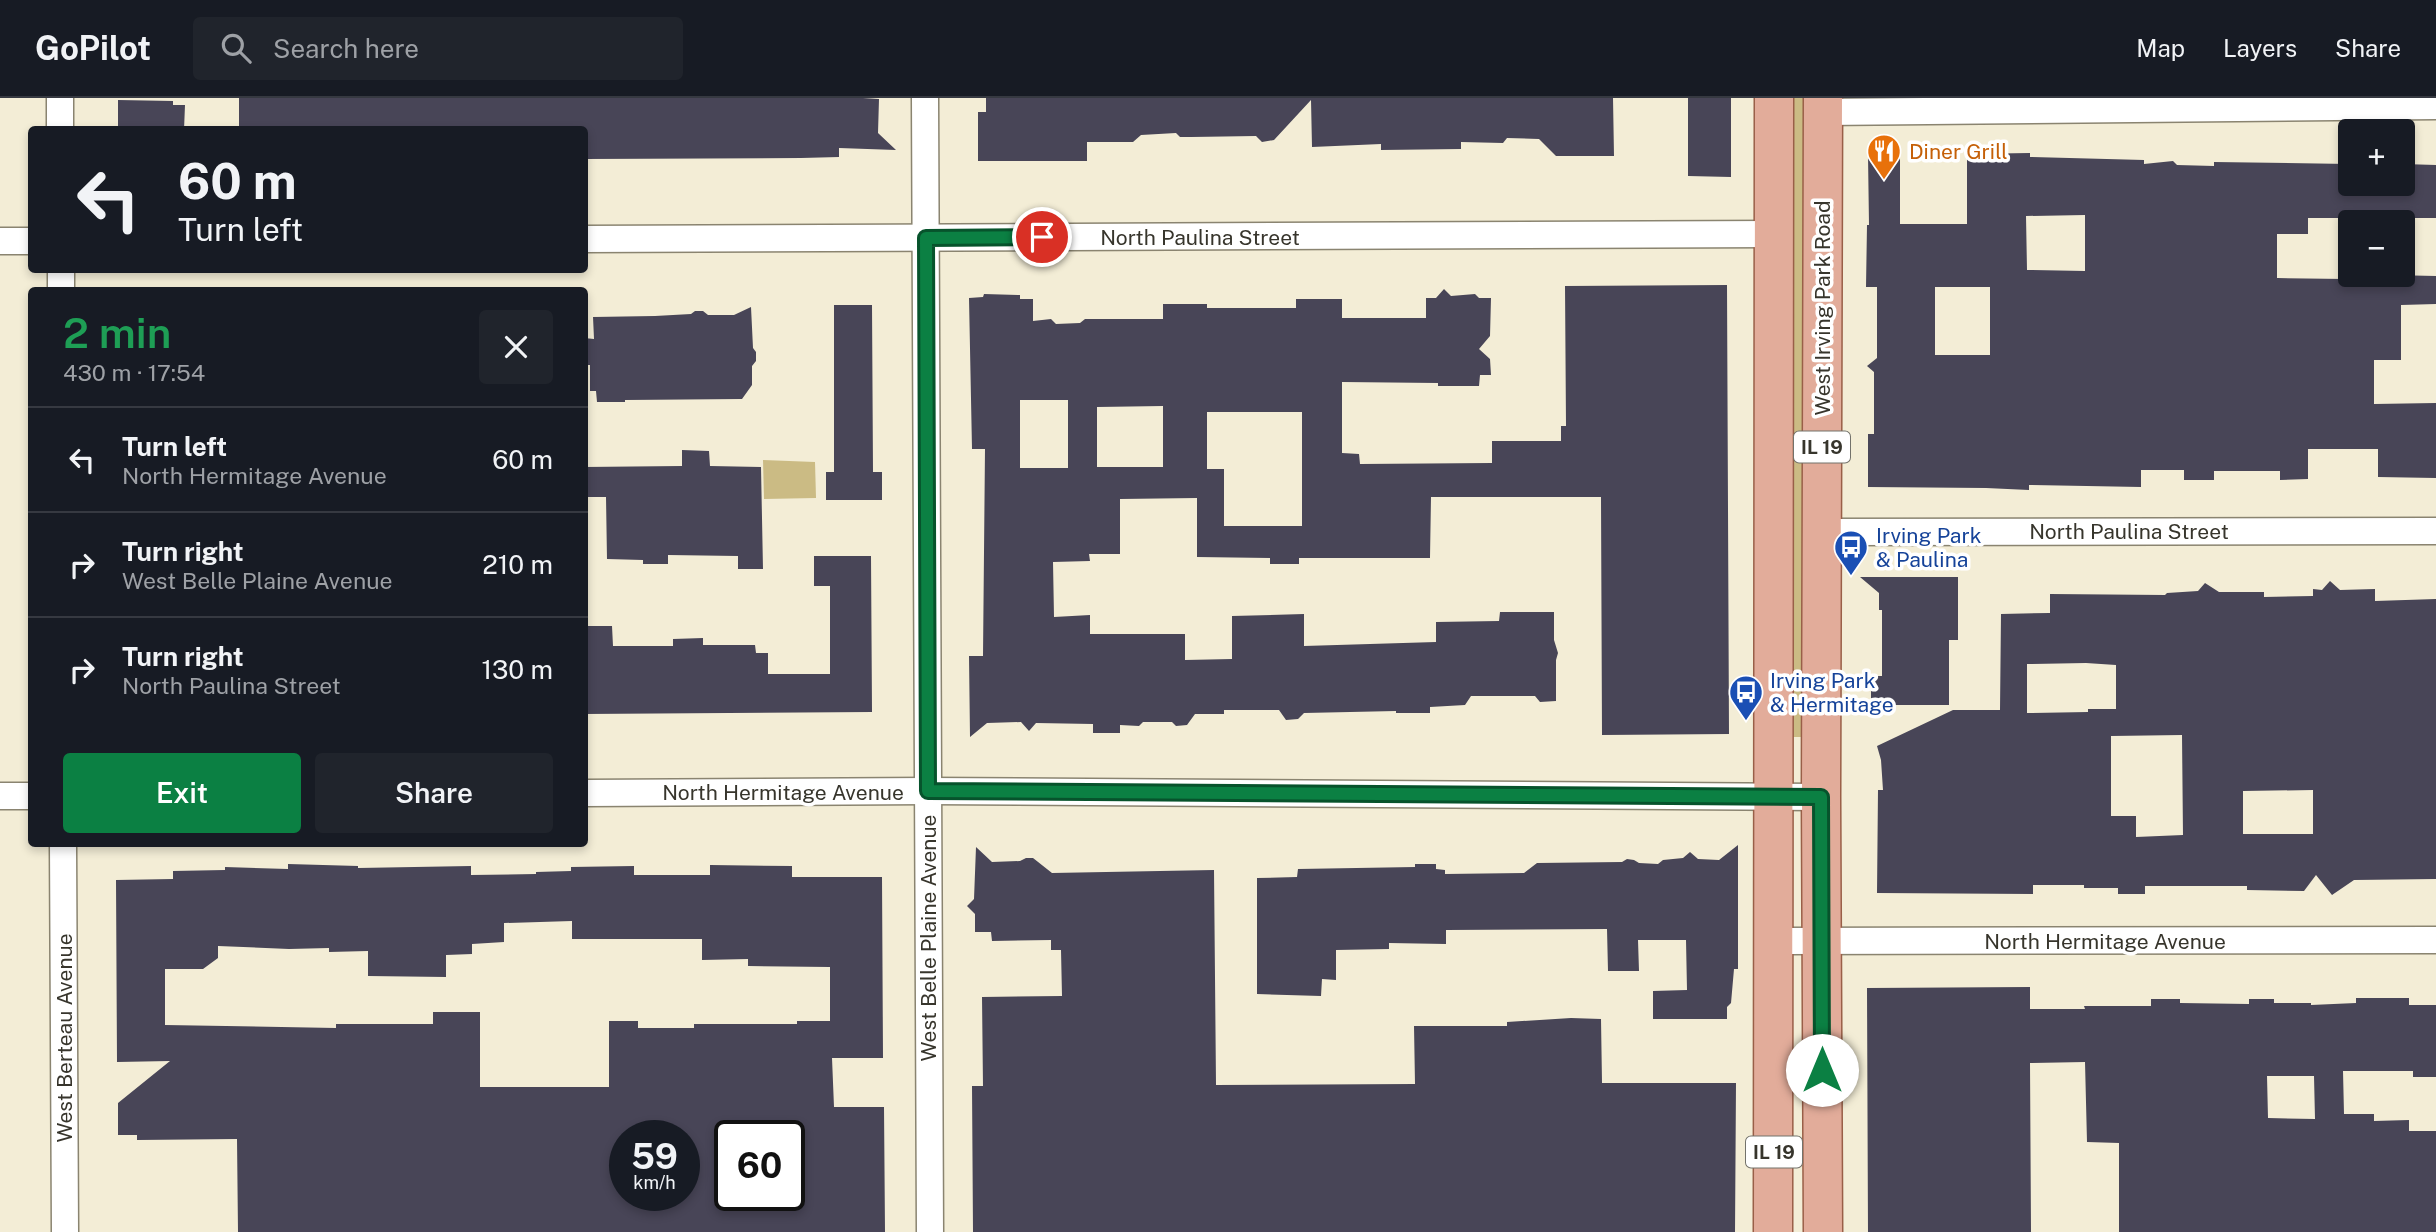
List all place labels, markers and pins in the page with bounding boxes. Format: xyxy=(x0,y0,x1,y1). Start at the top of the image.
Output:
restaurant icon: Diner Grill xyxy=(1865,132,1903,181)
place label: Diner Grill xyxy=(1909,139,2008,164)
pin xyxy=(1012,207,1072,267)
place label: Irving Park & Paulina xyxy=(1876,523,1982,572)
bus stop icon: Irving Park & Paulina xyxy=(1832,528,1870,577)
place label: Irving Park & Hermitage xyxy=(1770,668,1894,717)
bus stop icon: Irving Park & Hermitage xyxy=(1727,673,1765,722)

